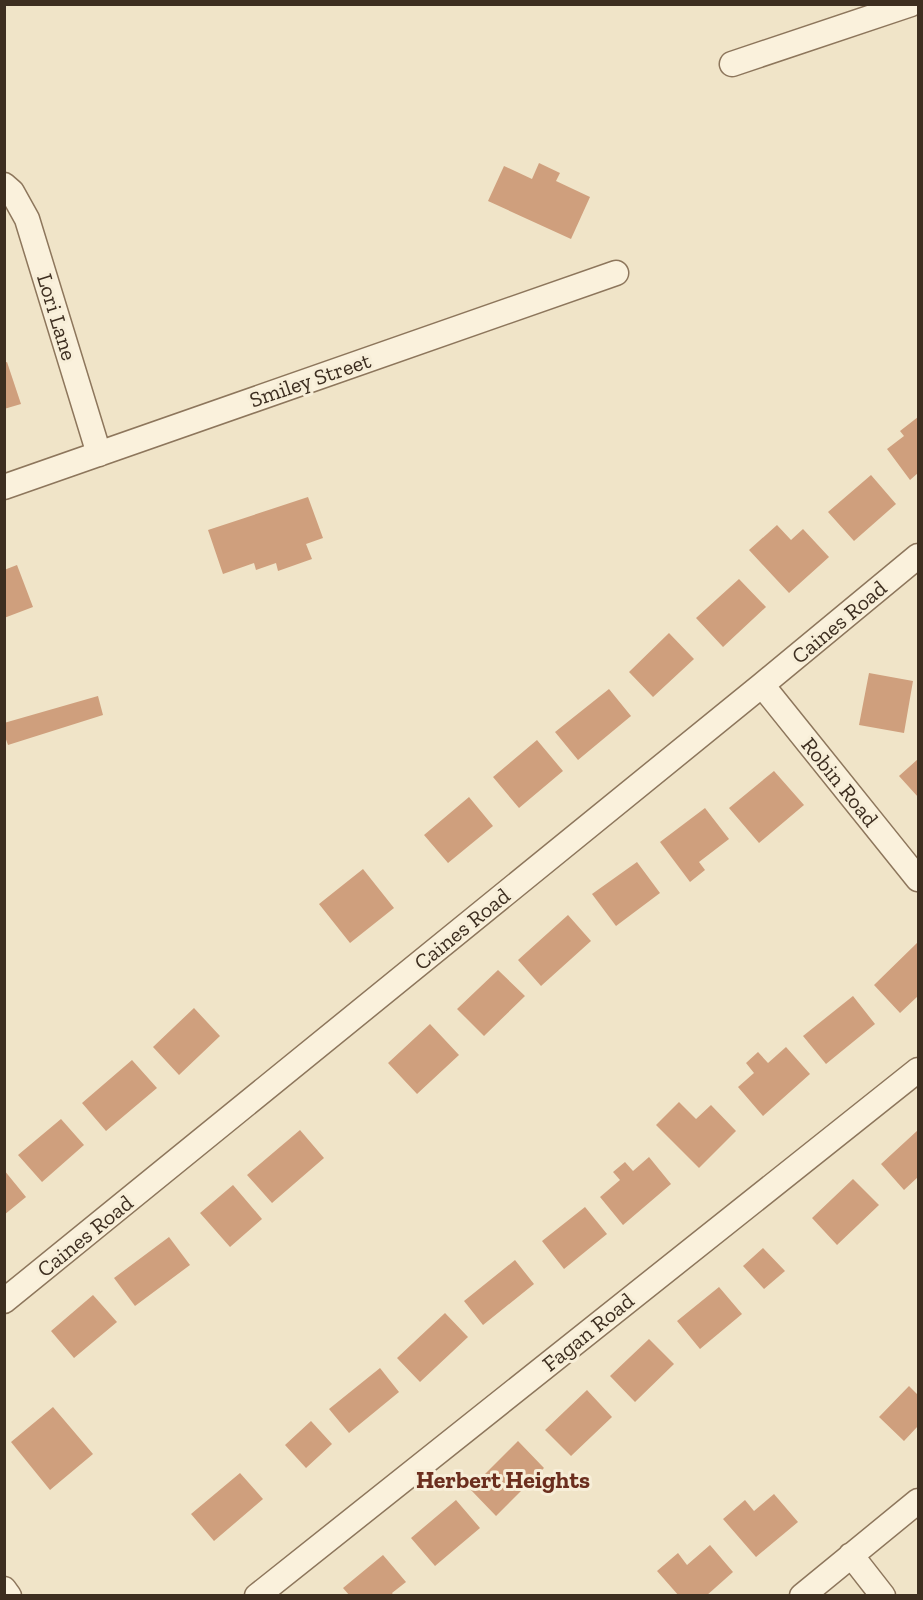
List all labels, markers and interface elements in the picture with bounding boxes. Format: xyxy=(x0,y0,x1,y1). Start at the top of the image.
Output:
street label: Lori Lane xyxy=(31,270,83,364)
street label: Smiley Street xyxy=(246,346,375,413)
street label: Caines Road xyxy=(786,574,892,670)
street label: Robin Road xyxy=(796,732,884,832)
street label: Caines Road xyxy=(408,882,516,976)
street label: Caines Road xyxy=(31,1189,139,1283)
street label: Fagan Road xyxy=(537,1287,639,1377)
district label: Herbert Heights xyxy=(416,1465,590,1494)

